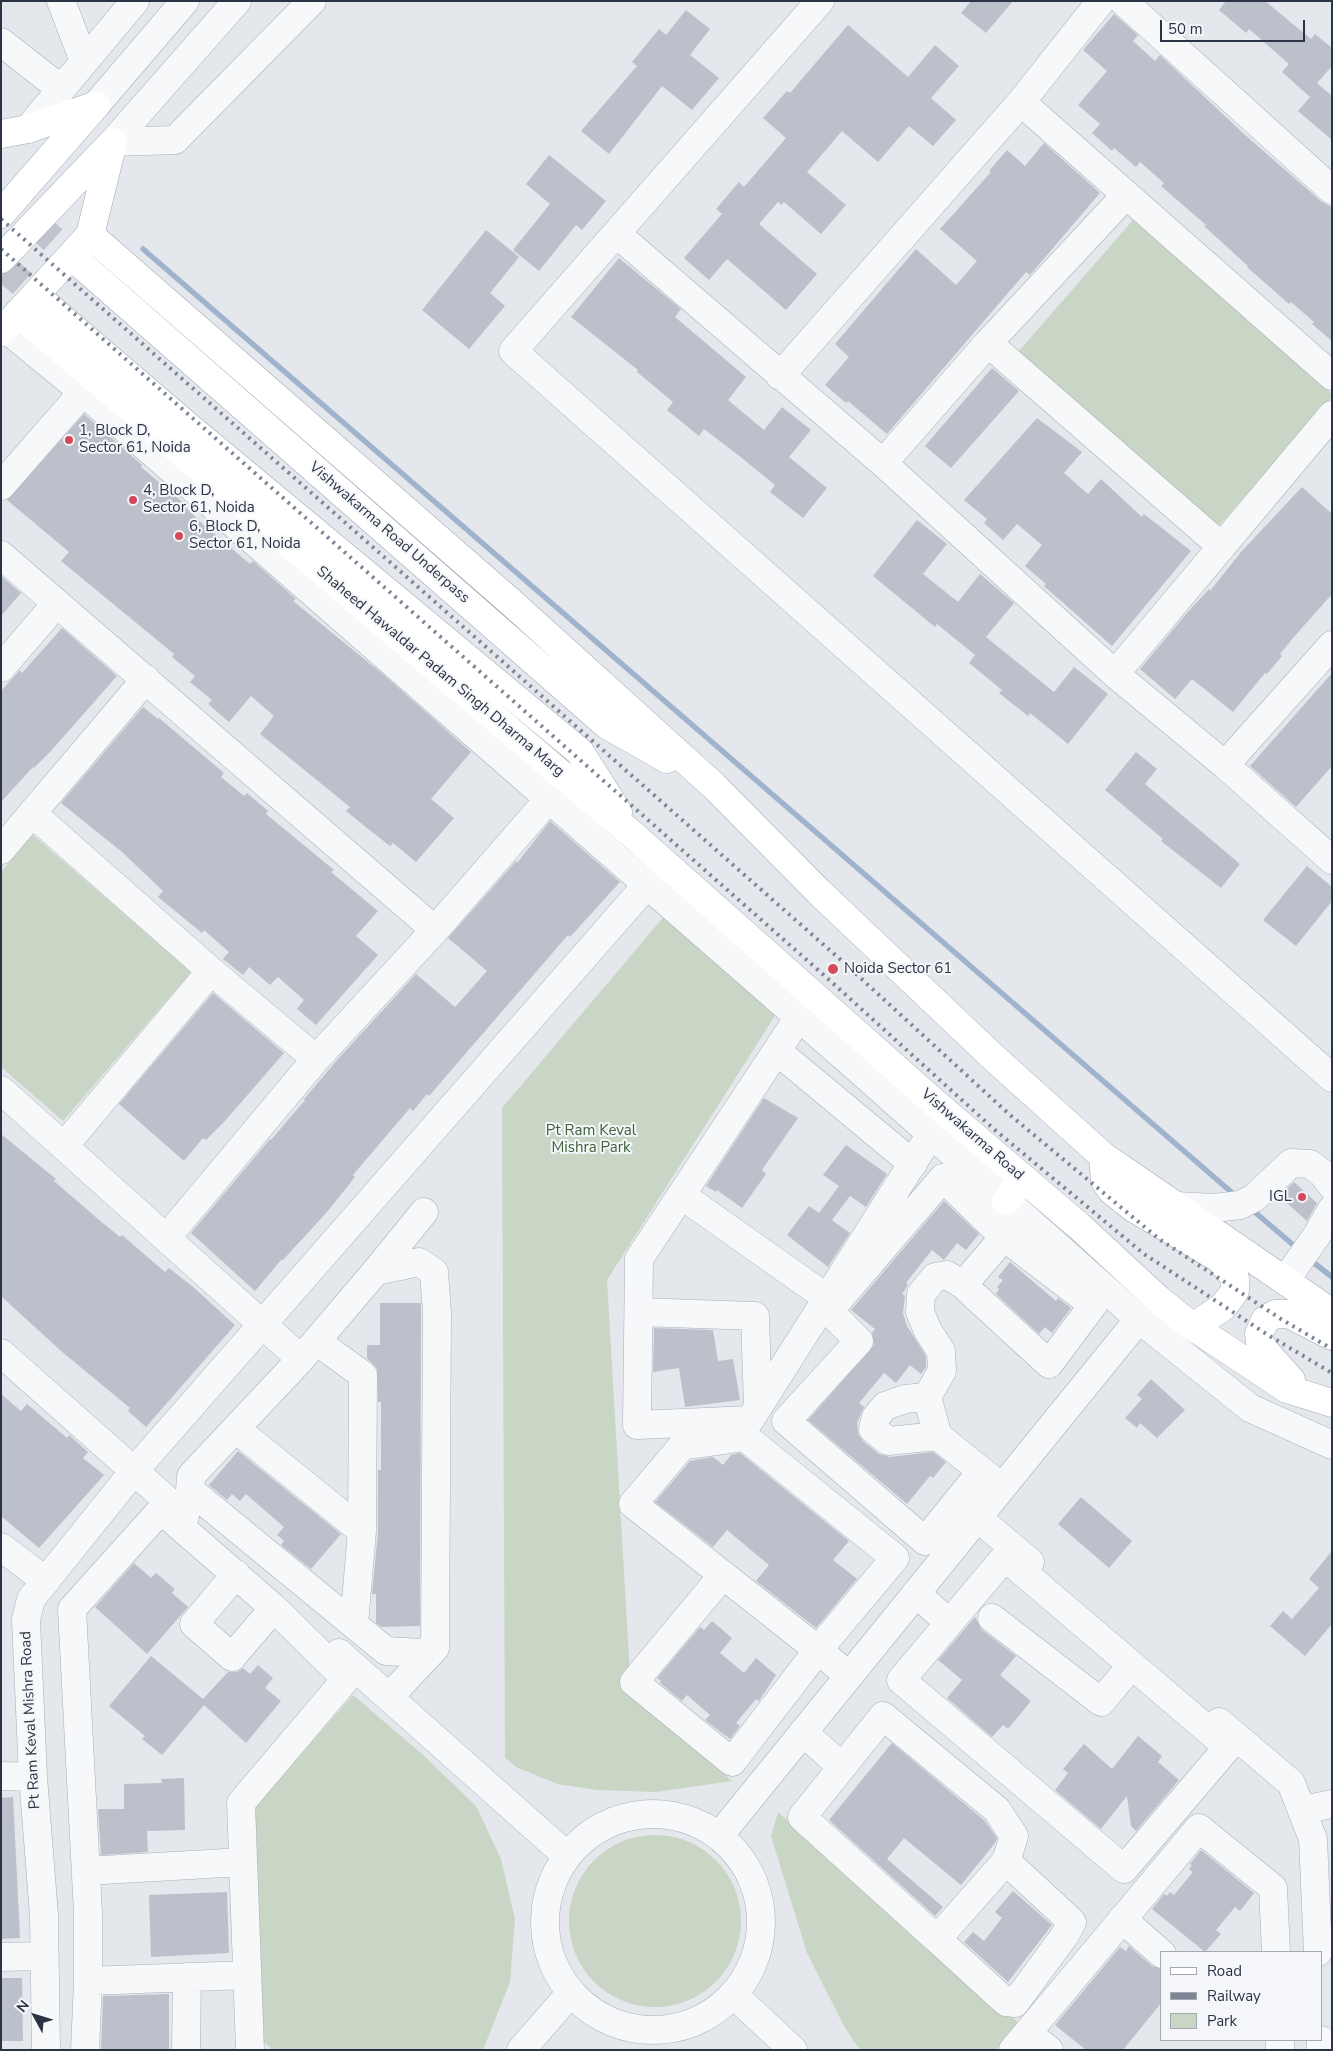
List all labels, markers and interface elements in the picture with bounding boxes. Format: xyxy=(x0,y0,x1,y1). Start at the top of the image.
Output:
scale bar xyxy=(1163,10,1308,42)
text: 50 m xyxy=(1168,19,1203,39)
place label: 1, Block D, Sector 61, Noida xyxy=(79,422,191,457)
marker: 1, Block D, Sector 61, Noida xyxy=(63,434,75,446)
street label: Vishwakarma Road Underpass xyxy=(305,458,473,608)
place label: 4, Block D, Sector 61, Noida xyxy=(143,482,255,517)
marker: 4, Block D, Sector 61, Noida xyxy=(127,494,139,506)
place label: 6, Block D, Sector 61, Noida xyxy=(189,518,301,553)
marker: 6, Block D, Sector 61, Noida xyxy=(173,530,185,542)
street label: Shaheed Hawaldar Padam Singh Dharma Marg xyxy=(312,563,568,781)
place label: Noida Sector 61 xyxy=(844,960,952,978)
marker: Noida Sector 61 xyxy=(826,962,840,976)
street label: Vishwakarma Road xyxy=(917,1086,1027,1184)
park label: Pt Ram Keval Mishra Park xyxy=(546,1122,636,1157)
place label: IGL xyxy=(1269,1188,1292,1206)
marker: IGL xyxy=(1296,1191,1308,1203)
street label: Pt Ram Keval Mishra Road xyxy=(17,1630,45,1810)
legend xyxy=(1160,1951,1323,2041)
text: Road xyxy=(1207,1961,1242,1981)
text: Railway xyxy=(1207,1986,1261,2006)
north arrow xyxy=(10,1991,60,2041)
text: N xyxy=(12,1996,34,2016)
text: Park xyxy=(1207,2011,1237,2031)

